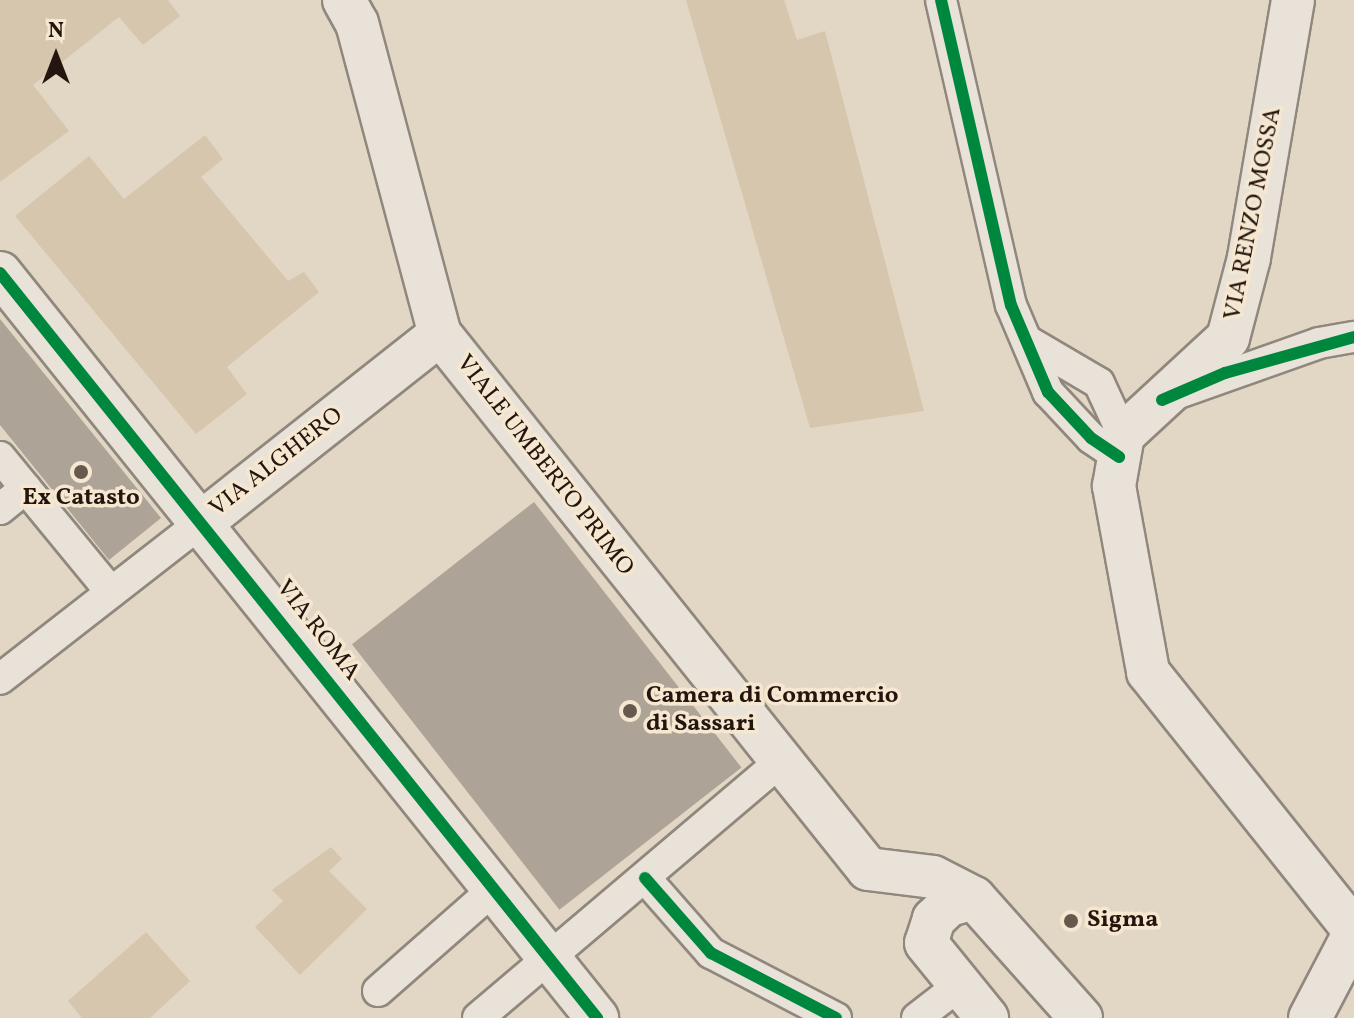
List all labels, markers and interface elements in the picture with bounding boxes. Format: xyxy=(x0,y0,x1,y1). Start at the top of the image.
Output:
north arrow xyxy=(16,16,96,96)
text: N xyxy=(48,16,64,47)
street label: VIA RENZO MOSSA xyxy=(1219,105,1289,323)
street label: VIALE UMBERTO PRIMO xyxy=(449,350,639,582)
street label: VIA ALGHERO xyxy=(205,402,349,524)
marker: Ex Catasto xyxy=(72,463,90,481)
place label: Ex Catasto xyxy=(22,485,140,513)
street label: VIA ROMA xyxy=(269,575,365,687)
place label: Camera di Commercio di Sassari xyxy=(646,683,899,739)
marker: Camera di Commercio di Sassari xyxy=(621,702,639,720)
place label: Sigma xyxy=(1087,907,1158,935)
marker: Sigma xyxy=(1062,912,1080,930)

